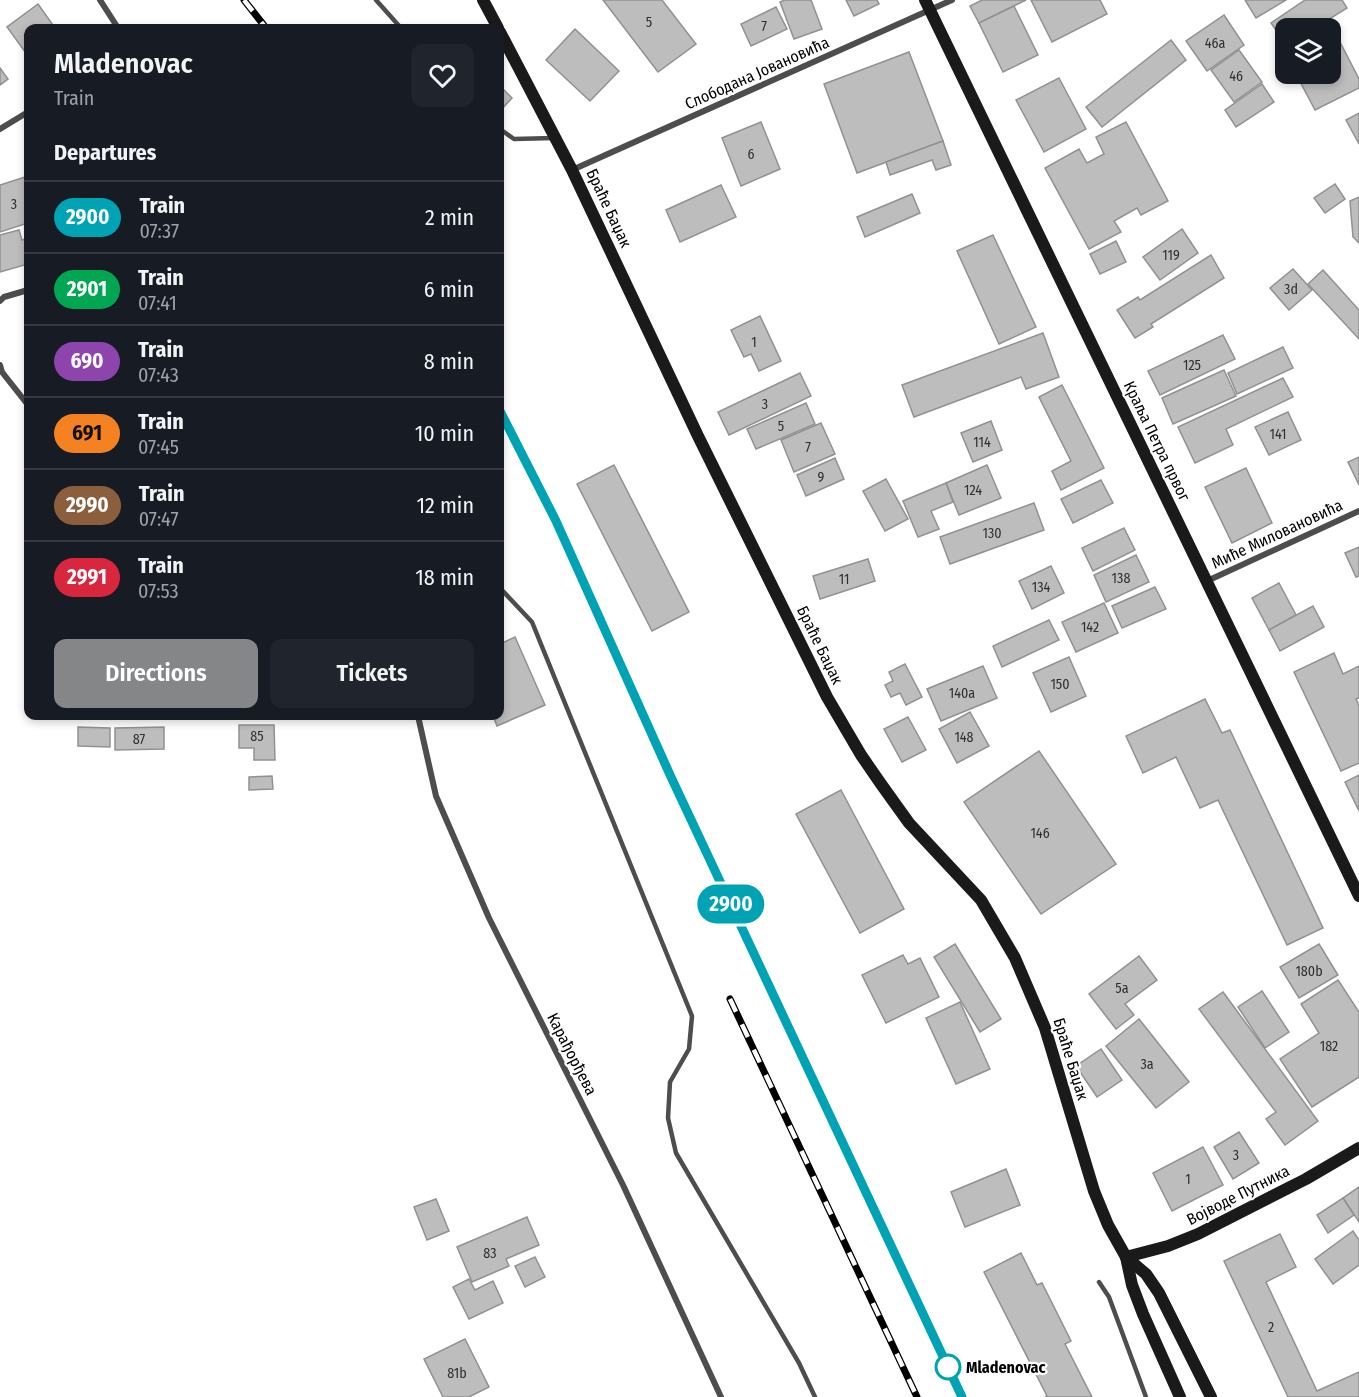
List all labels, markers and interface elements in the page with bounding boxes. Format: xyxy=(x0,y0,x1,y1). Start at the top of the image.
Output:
house number: 5 xyxy=(646,14,652,31)
house number: 7 xyxy=(761,18,767,35)
map controls xyxy=(1275,18,1341,84)
button: layers xyxy=(1275,18,1341,84)
street label: Слободана Јовановића xyxy=(682,33,832,113)
house number: 46a xyxy=(1205,35,1225,52)
button: heart xyxy=(411,44,474,107)
text: Mladenovac xyxy=(54,47,193,80)
house number: 46 xyxy=(1229,68,1243,85)
text: Train xyxy=(54,86,94,110)
text: Departures xyxy=(54,139,156,166)
house number: 6 xyxy=(748,146,755,163)
street label: Браће Баџак xyxy=(582,166,636,251)
text: Train xyxy=(139,192,185,219)
house number: 3 xyxy=(11,196,17,213)
text: 2900 xyxy=(66,204,109,230)
text: 2 min xyxy=(425,204,474,231)
text: 07:37 xyxy=(139,219,179,243)
house number: 119 xyxy=(1162,247,1180,264)
text: Train xyxy=(138,264,184,291)
text: 2901 xyxy=(67,276,107,302)
text: 6 min xyxy=(424,276,474,303)
house number: 3d xyxy=(1284,281,1298,298)
text: 07:41 xyxy=(138,291,177,315)
house number: 1 xyxy=(751,334,757,351)
text: Train xyxy=(138,336,184,363)
text: 690 xyxy=(70,348,104,374)
text: 8 min xyxy=(424,348,474,375)
house number: 125 xyxy=(1183,357,1201,374)
text: 07:43 xyxy=(138,363,179,387)
street label: Краља Петра првог xyxy=(1120,378,1195,505)
house number: 3 xyxy=(762,396,768,413)
text: Train xyxy=(138,408,184,435)
house number: 5 xyxy=(778,418,784,435)
text: 691 xyxy=(72,420,102,446)
text: 10 min xyxy=(415,420,474,447)
house number: 141 xyxy=(1270,426,1286,443)
house number: 114 xyxy=(973,434,991,451)
text: 07:45 xyxy=(138,435,179,459)
house number: 7 xyxy=(805,439,811,456)
house number: 9 xyxy=(818,469,825,486)
text: Train xyxy=(139,480,185,507)
house number: 124 xyxy=(964,482,982,499)
text: 2990 xyxy=(66,492,109,518)
text: 12 min xyxy=(416,492,474,519)
street label: Миће Миловановића xyxy=(1208,495,1346,573)
text: 07:47 xyxy=(139,507,179,531)
house number: 130 xyxy=(982,525,1002,542)
text: Train xyxy=(138,552,184,579)
text: 2991 xyxy=(67,564,107,590)
text: 18 min xyxy=(415,564,474,591)
house number: 138 xyxy=(1112,570,1130,587)
house number: 11 xyxy=(839,571,849,588)
text: 07:53 xyxy=(138,579,179,603)
house number: 134 xyxy=(1032,579,1050,596)
street label: Браће Баџак xyxy=(793,603,847,688)
house number: 142 xyxy=(1081,619,1099,636)
button: Directions xyxy=(54,639,258,708)
button: Tickets xyxy=(270,639,474,708)
house number: 150 xyxy=(1050,676,1070,693)
house number: 140a xyxy=(949,685,975,702)
house number: 85 xyxy=(250,728,264,745)
house number: 148 xyxy=(954,729,974,746)
house number: 87 xyxy=(133,731,146,748)
house number: 146 xyxy=(1030,825,1050,842)
line badge: 2900 xyxy=(689,884,773,924)
text: 2900 xyxy=(709,891,753,917)
house number: 180b xyxy=(1295,963,1323,980)
house number: 5a xyxy=(1115,980,1129,997)
street label: Карађорђева xyxy=(543,1010,601,1099)
street label: Браће Баџак xyxy=(1050,1016,1093,1103)
house number: 182 xyxy=(1320,1038,1338,1055)
house number: 3a xyxy=(1140,1056,1154,1073)
house number: 3 xyxy=(1233,1147,1239,1164)
street label: Војводе Путника xyxy=(1184,1161,1293,1229)
house number: 1 xyxy=(1185,1171,1191,1188)
house number: 83 xyxy=(483,1245,497,1262)
house number: 2 xyxy=(1268,1319,1274,1336)
marker: Mladenovac xyxy=(935,1354,961,1380)
place label: Mladenovac xyxy=(966,1358,1046,1377)
house number: 81b xyxy=(447,1365,467,1382)

